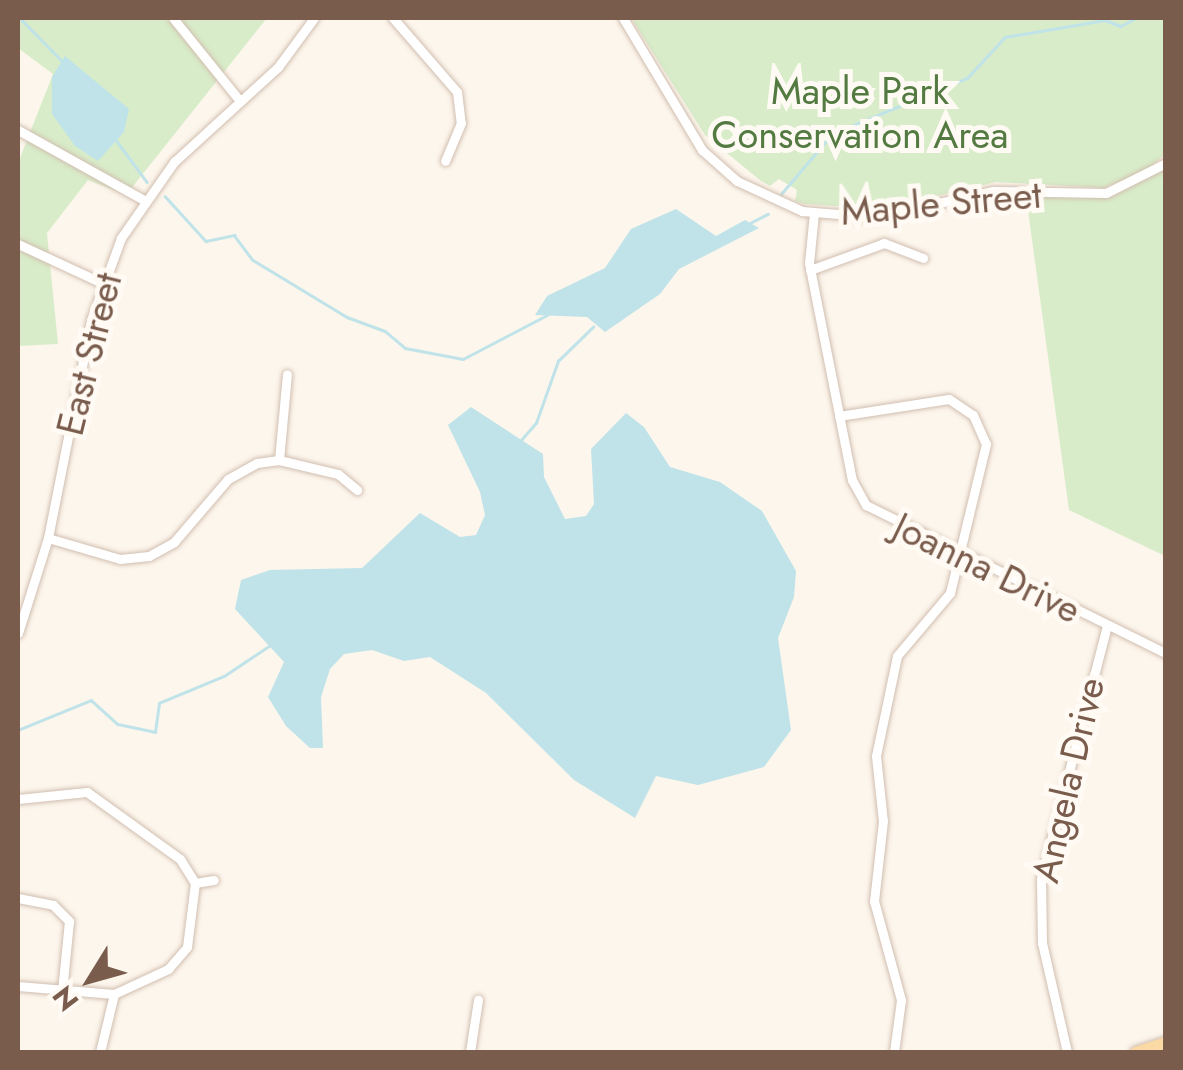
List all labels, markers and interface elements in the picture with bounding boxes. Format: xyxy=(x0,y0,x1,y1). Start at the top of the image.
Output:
park label: Maple Park Conservation Area xyxy=(711,68,1009,157)
street label: Maple Street xyxy=(839,172,1043,234)
street label: East Street xyxy=(47,268,131,440)
street label: Joanna Drive xyxy=(886,503,1088,633)
street label: Angela Drive xyxy=(1022,673,1114,887)
north arrow xyxy=(40,930,140,1030)
text: N xyxy=(43,977,89,1020)

